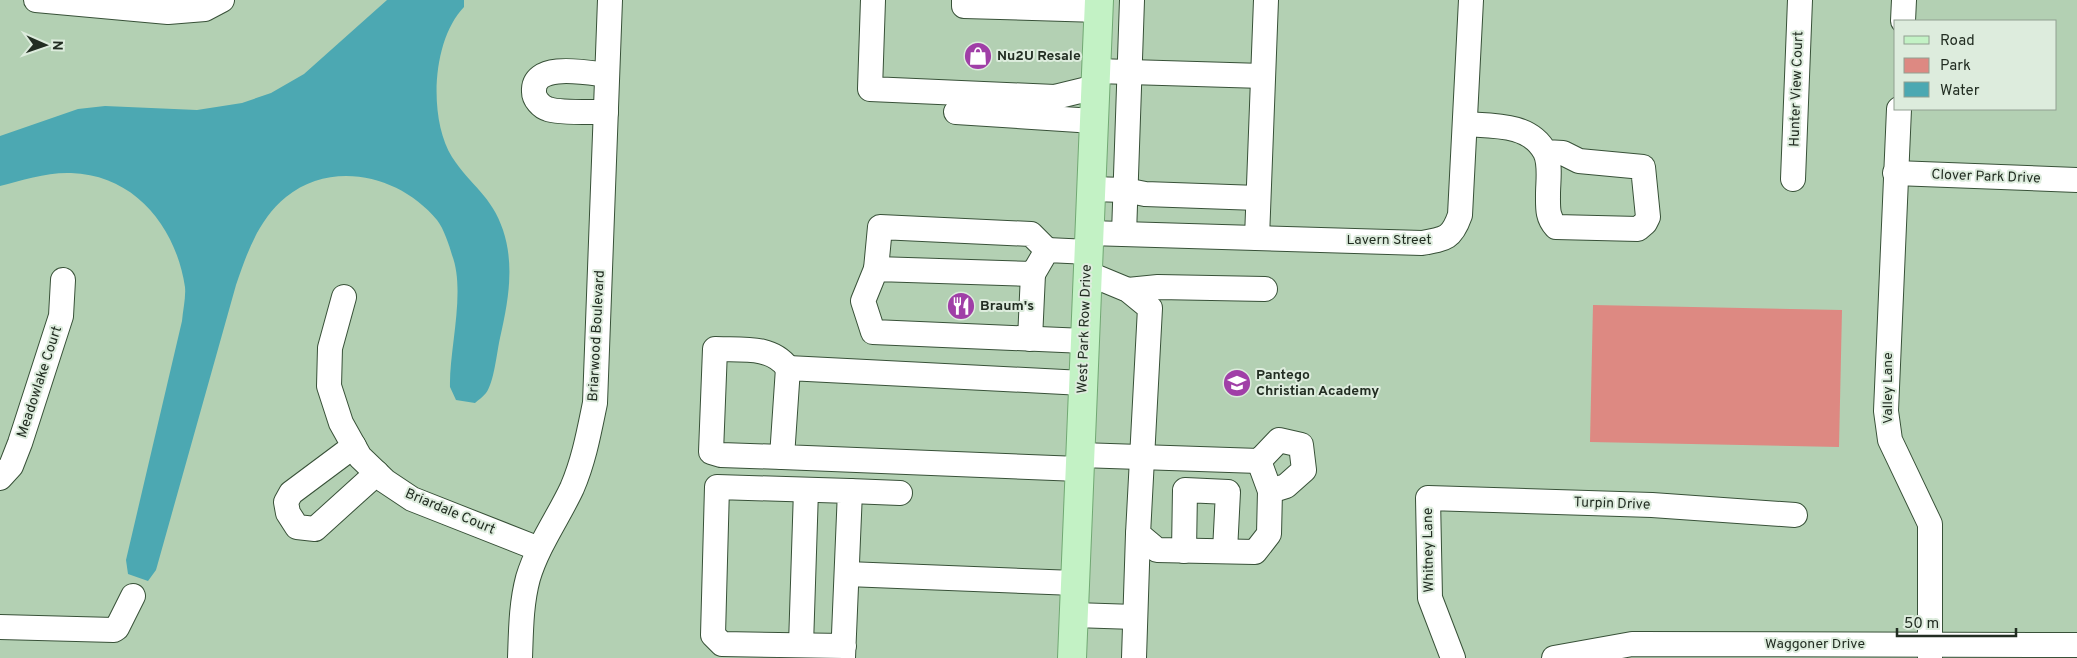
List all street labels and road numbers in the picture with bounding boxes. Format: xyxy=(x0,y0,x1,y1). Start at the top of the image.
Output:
street label: Hunter View Court xyxy=(1786,31,1808,147)
street label: Clover Park Drive xyxy=(1931,167,2041,187)
street label: Lavern Street xyxy=(1346,232,1432,249)
street label: West Park Row Drive xyxy=(1074,264,1096,394)
street label: Briarwood Boulevard xyxy=(585,270,609,402)
street label: Meadowlake Court xyxy=(14,324,66,440)
street label: Valley Lane xyxy=(1880,352,1897,424)
street label: Briardale Court xyxy=(402,485,498,539)
street label: Turpin Drive xyxy=(1573,494,1651,514)
street label: Whitney Lane xyxy=(1420,507,1438,593)
street label: Waggoner Drive xyxy=(1765,636,1865,653)

